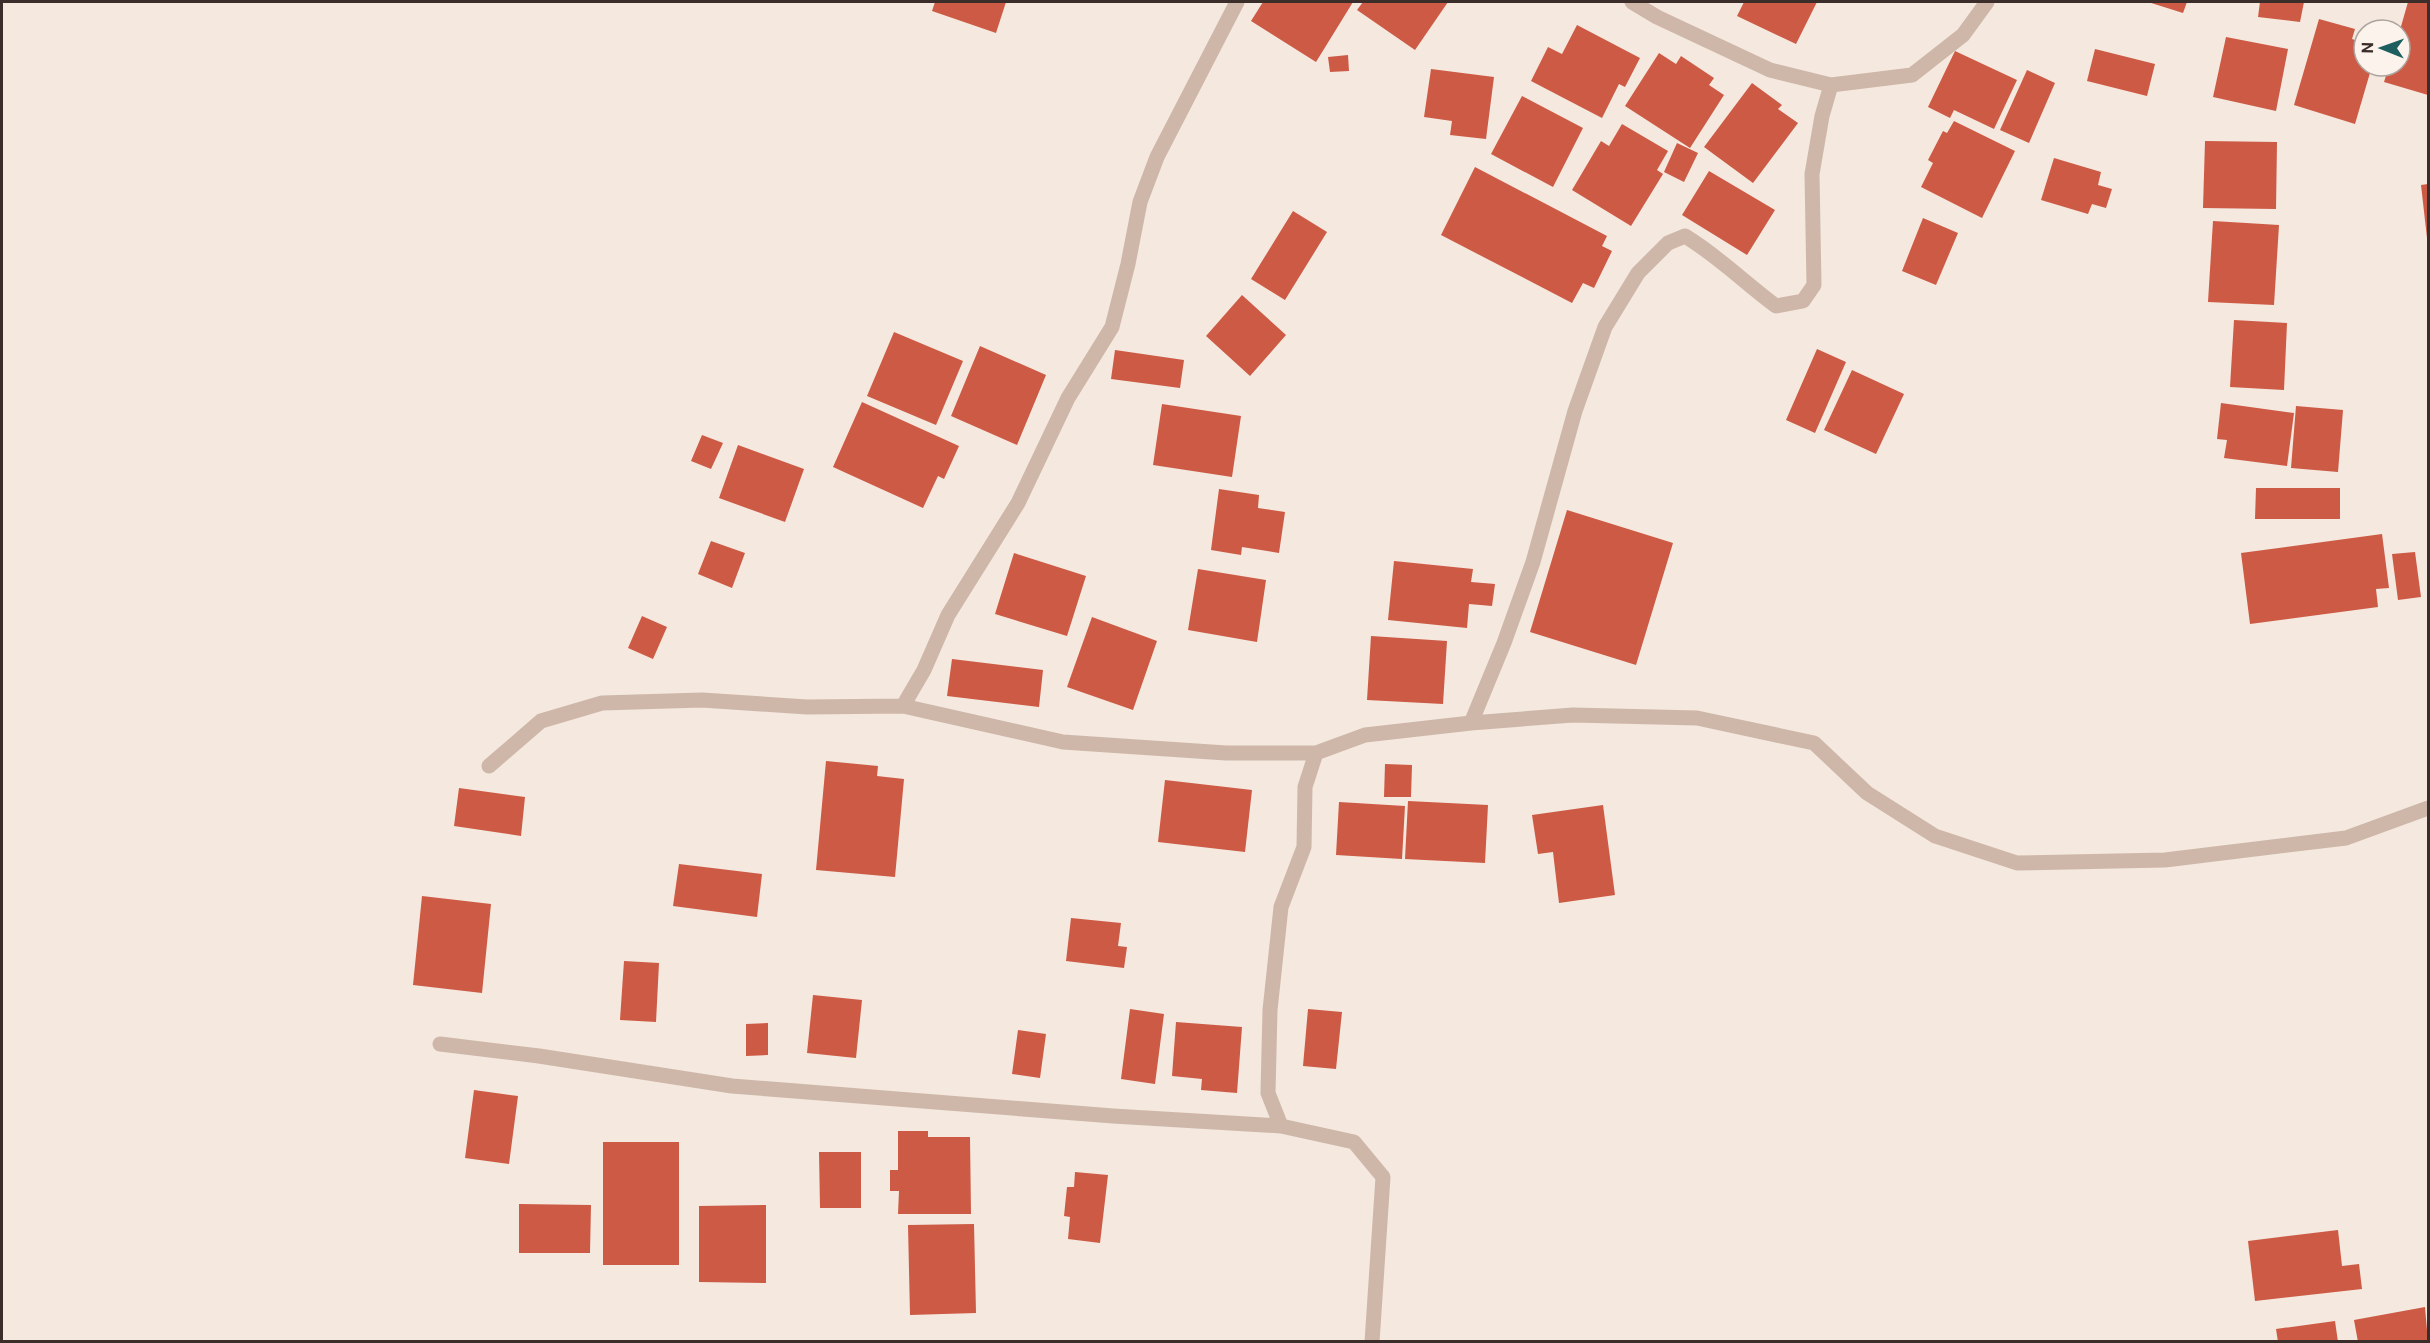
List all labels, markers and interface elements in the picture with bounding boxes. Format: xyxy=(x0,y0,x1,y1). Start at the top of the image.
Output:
north arrow xyxy=(2352,18,2412,78)
text: N xyxy=(2358,42,2377,54)

